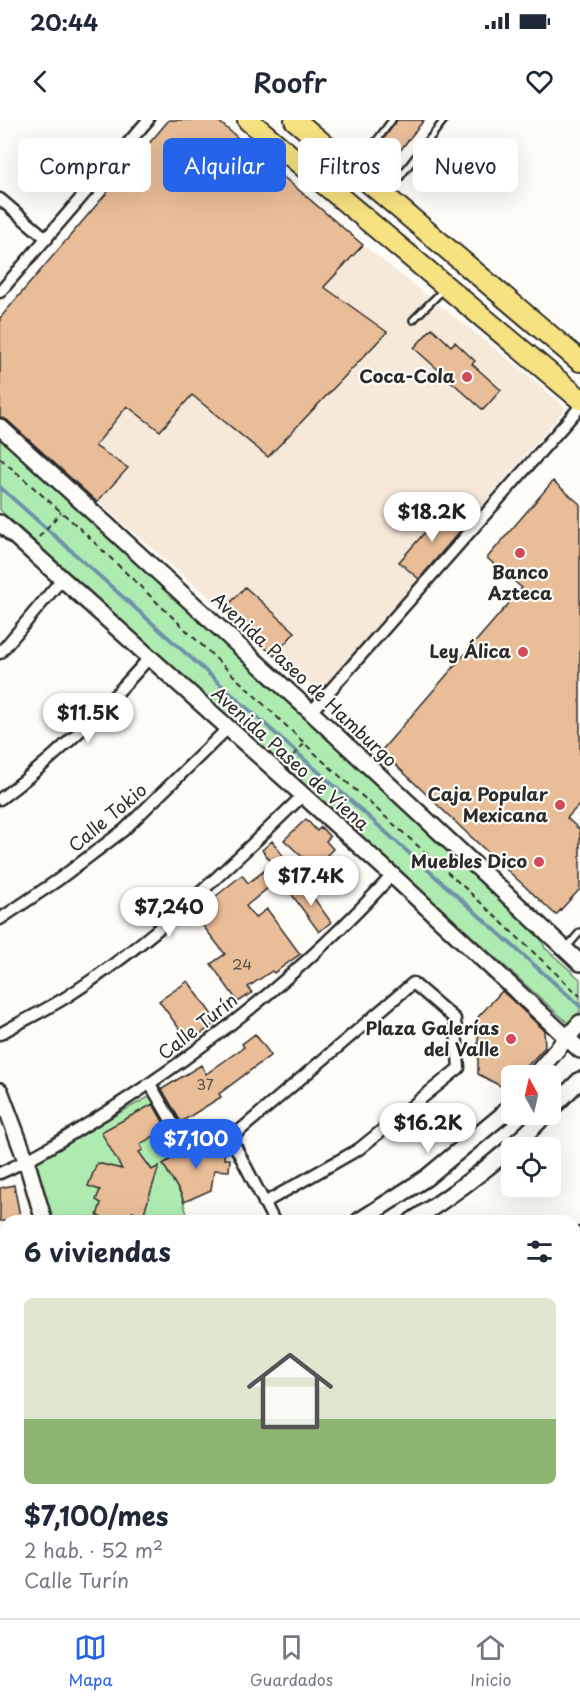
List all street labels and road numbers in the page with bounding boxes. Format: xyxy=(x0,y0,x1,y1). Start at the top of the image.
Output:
street label: Avenida Paseo de Hamburgo xyxy=(206,585,404,772)
street label: Avenida Paseo de Viena xyxy=(206,680,376,837)
street label: Calle Tokio xyxy=(62,776,152,858)
street label: Calle Turín xyxy=(152,986,243,1066)

